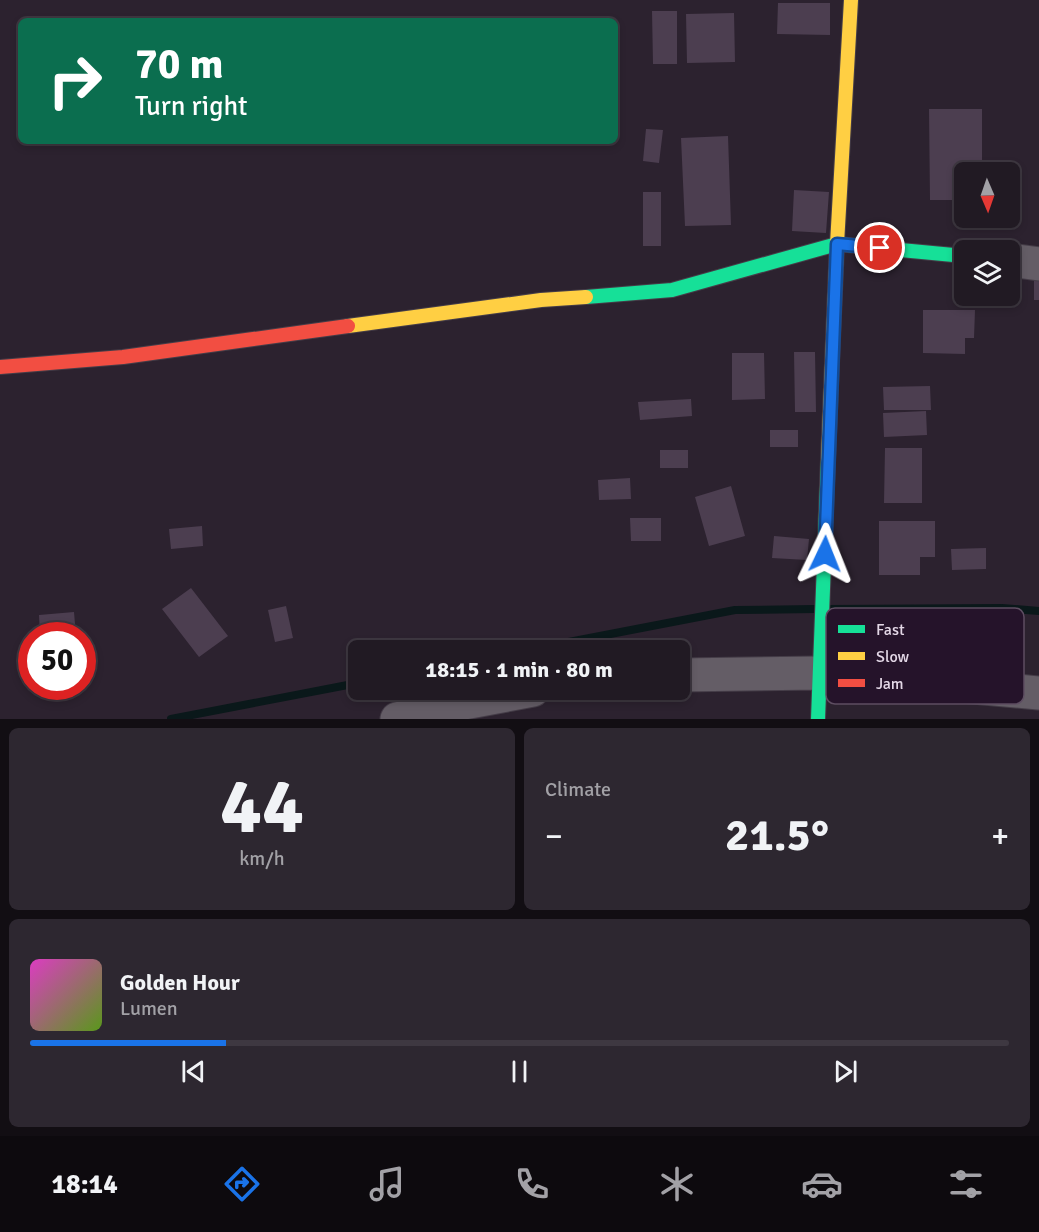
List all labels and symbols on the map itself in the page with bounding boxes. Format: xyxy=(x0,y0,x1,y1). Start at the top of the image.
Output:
north arrow xyxy=(954,162,1020,228)
pin xyxy=(854,222,905,273)
position arrow xyxy=(793,522,857,586)
legend xyxy=(826,608,1024,704)
text: Fast xyxy=(876,620,905,640)
speed limit sign: 50 xyxy=(18,622,96,700)
text: Slow xyxy=(876,647,910,667)
text: Jam xyxy=(876,674,904,694)

